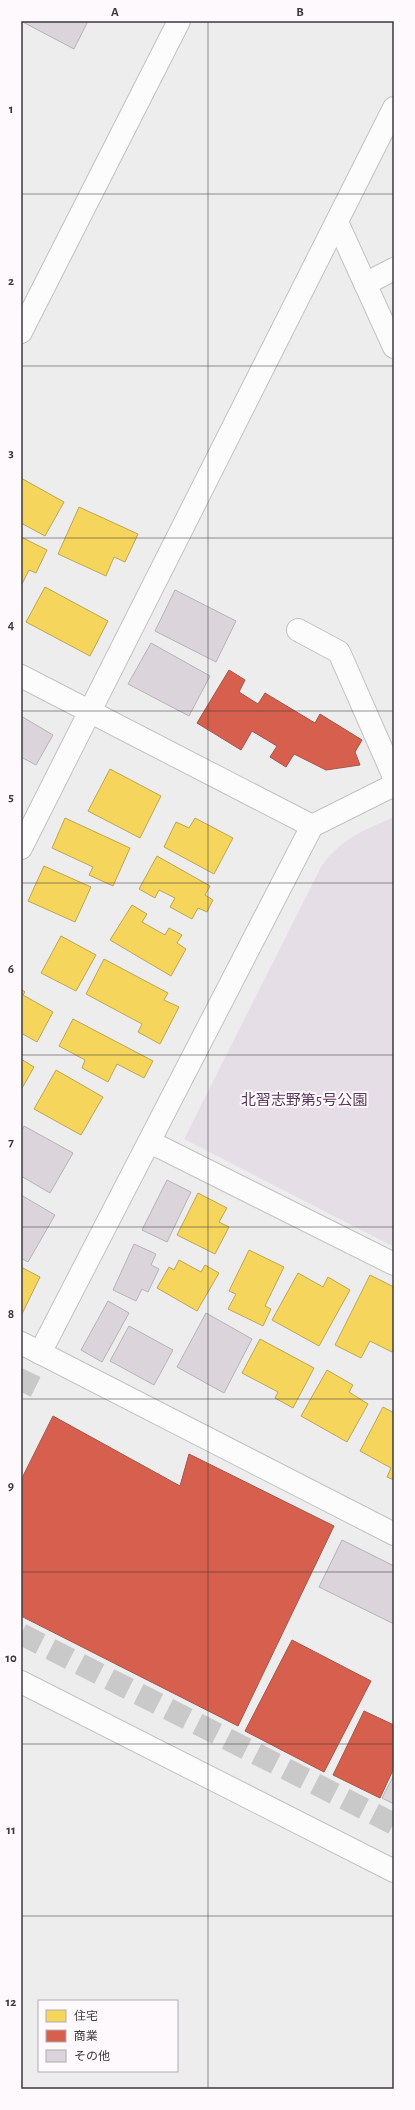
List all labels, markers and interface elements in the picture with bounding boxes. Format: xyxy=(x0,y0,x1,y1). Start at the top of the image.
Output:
text: A xyxy=(111,6,119,19)
text: B xyxy=(296,6,304,19)
text: 1 xyxy=(9,103,13,116)
text: 2 xyxy=(8,275,14,288)
text: 3 xyxy=(8,447,14,460)
text: 4 xyxy=(8,619,15,632)
text: 5 xyxy=(8,791,14,804)
text: 6 xyxy=(8,963,14,976)
park label: 北習志野第5号公園 xyxy=(241,1091,367,1108)
text: 7 xyxy=(8,1136,14,1149)
text: 8 xyxy=(8,1308,14,1321)
text: 9 xyxy=(8,1480,14,1493)
text: 10 xyxy=(5,1652,17,1665)
text: 11 xyxy=(6,1824,16,1837)
text: 12 xyxy=(6,1996,16,2009)
legend xyxy=(38,2000,178,2072)
text: 住宅 xyxy=(74,2009,98,2022)
text: 商業 xyxy=(74,2030,98,2042)
text: その他 xyxy=(74,2050,110,2062)

